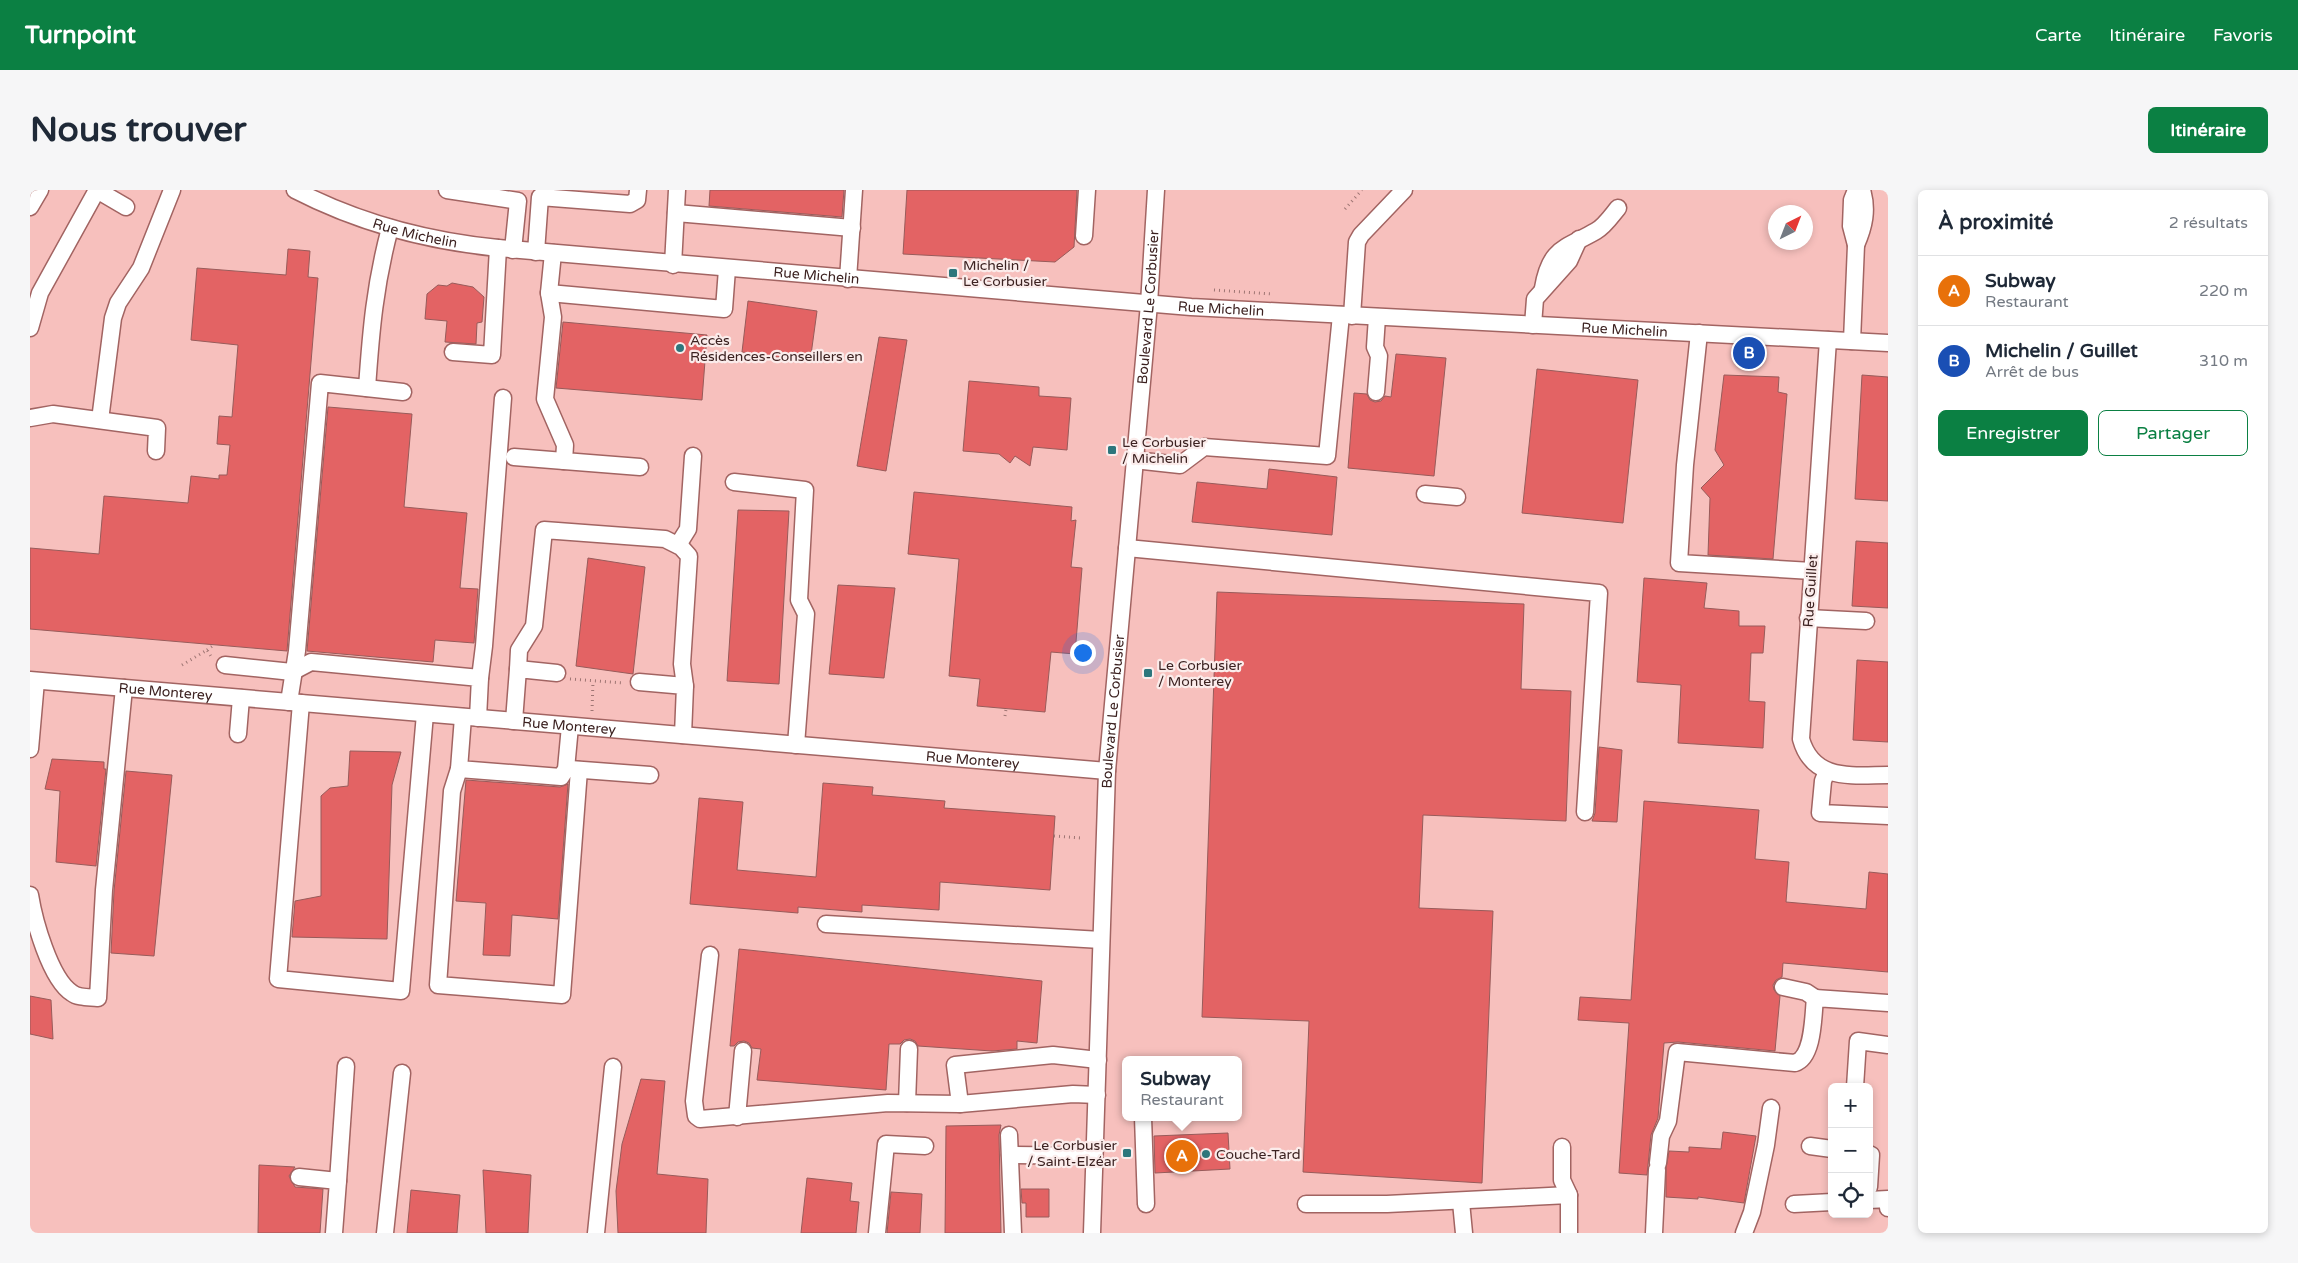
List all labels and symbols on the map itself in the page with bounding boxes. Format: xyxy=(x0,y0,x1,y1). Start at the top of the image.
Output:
north arrow xyxy=(1768,205,1813,250)
street label: Rue Michelin xyxy=(371,215,459,252)
street label: Boulevard Le Corbusier xyxy=(1134,229,1163,385)
place label: Michelin / Le Corbusier xyxy=(963,257,1047,290)
street label: Rue Michelin xyxy=(773,263,860,288)
marker: Michelin / Le Corbusier xyxy=(947,267,959,279)
street label: Rue Michelin xyxy=(1177,298,1265,320)
street label: Rue Michelin xyxy=(1581,319,1668,341)
place label: Accès Résidences-Conseillers en xyxy=(690,332,863,365)
pin: B xyxy=(1733,334,1765,372)
marker: Accès Résidences-Conseillers en xyxy=(674,342,686,354)
place label: Le Corbusier / Michelin xyxy=(1122,434,1206,467)
marker: Le Corbusier / Michelin xyxy=(1106,444,1118,456)
street label: Rue Guillet xyxy=(1799,553,1822,628)
street label: Boulevard Le Corbusier xyxy=(1098,633,1128,789)
your location xyxy=(1070,640,1096,666)
place label: Le Corbusier / Monterey xyxy=(1158,657,1242,690)
marker: Le Corbusier / Monterey xyxy=(1142,667,1154,679)
street label: Rue Monterey xyxy=(118,680,213,704)
street label: Rue Monterey xyxy=(521,714,617,739)
street label: Rue Monterey xyxy=(925,748,1021,773)
place label: Le Corbusier / Saint-Elzéar xyxy=(1027,1137,1118,1170)
pin: A xyxy=(1166,1137,1198,1175)
place label: Couche-Tard xyxy=(1216,1146,1301,1163)
marker: Le Corbusier / Saint-Elzéar xyxy=(1121,1147,1133,1159)
marker: Couche-Tard xyxy=(1200,1148,1212,1160)

